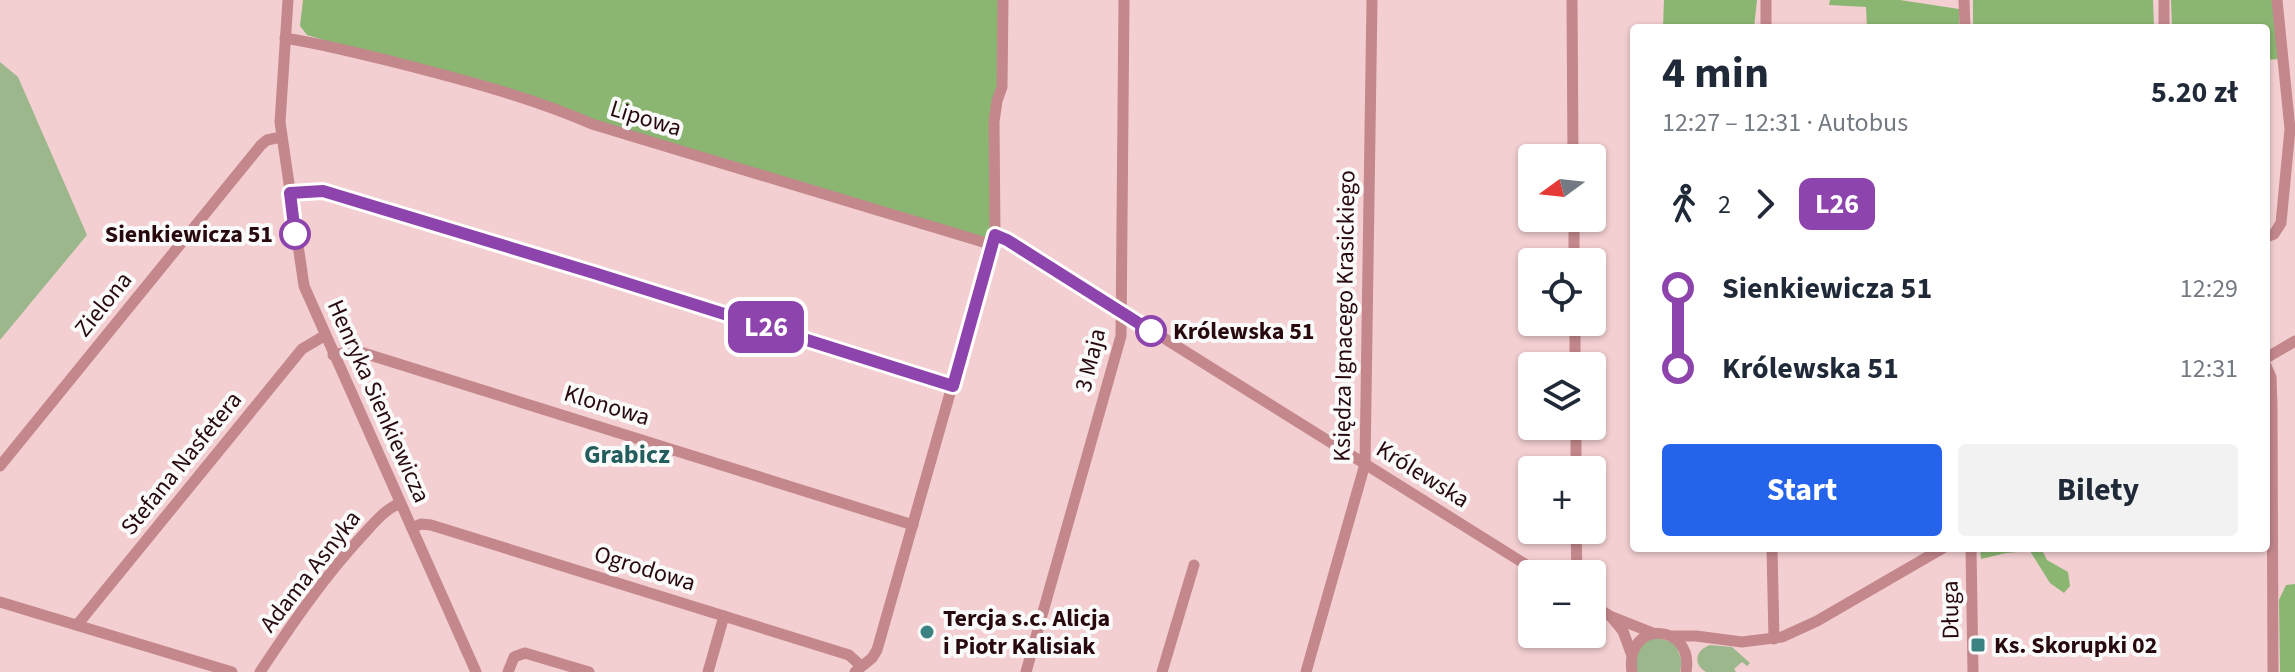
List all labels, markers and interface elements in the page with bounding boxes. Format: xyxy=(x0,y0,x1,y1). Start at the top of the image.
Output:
text: 4 min xyxy=(1662,42,1769,105)
text: 5.20 zł xyxy=(2151,71,2238,114)
street label: Lipowa xyxy=(606,91,686,146)
text: 12:27 – 12:31 · Autobus xyxy=(1662,104,1908,141)
north arrow xyxy=(1518,144,1606,232)
map controls xyxy=(1518,144,1606,648)
street label: Księdza Ignacego Krasickiego xyxy=(1324,170,1365,462)
icon: walk xyxy=(1662,182,1706,226)
icon: forward xyxy=(1743,182,1787,226)
text: L26 xyxy=(1815,184,1859,224)
text: 2 xyxy=(1718,186,1731,223)
place label: Sienkiewicza 51 xyxy=(105,217,273,252)
marker: Sienkiewicza 51 xyxy=(280,219,310,249)
button: locate xyxy=(1518,248,1606,336)
street label: Zielona xyxy=(66,264,141,345)
text: Sienkiewicza 51 xyxy=(1722,267,1932,310)
text: 12:29 xyxy=(2180,270,2238,307)
street label: Henryka Sienkiewicza xyxy=(318,294,439,508)
line badge: L26 xyxy=(720,301,812,353)
text: L26 xyxy=(744,307,788,347)
place label: Królewska 51 xyxy=(1173,314,1315,349)
marker: Królewska 51 xyxy=(1136,316,1166,346)
street label: 3 Maja xyxy=(1066,325,1115,396)
text: Królewska 51 xyxy=(1722,347,1899,390)
text: 12:31 xyxy=(2180,350,2238,387)
button: layers xyxy=(1518,352,1606,440)
street label: Klonowa xyxy=(560,376,654,435)
street label: Stefana Nasfetera xyxy=(112,384,250,543)
street label: Królewska xyxy=(1369,432,1476,517)
district label: Grabicz xyxy=(584,436,670,473)
button: Start xyxy=(1662,444,1942,536)
button: Bilety xyxy=(1958,444,2238,536)
button: + xyxy=(1518,456,1606,544)
street label: Adama Asnyka xyxy=(251,503,369,640)
street label: Ogrodowa xyxy=(590,536,700,600)
button: − xyxy=(1518,560,1606,648)
street label: Długa xyxy=(1932,580,1969,640)
place label: Tercja s.c. Alicja i Piotr Kalisiak xyxy=(943,601,1110,664)
marker: Tercja s.c. Alicja i Piotr Kalisiak xyxy=(918,623,936,641)
place label: Ks. Skorupki 02 xyxy=(1994,628,2157,663)
marker: Ks. Skorupki 02 xyxy=(1969,636,1987,654)

